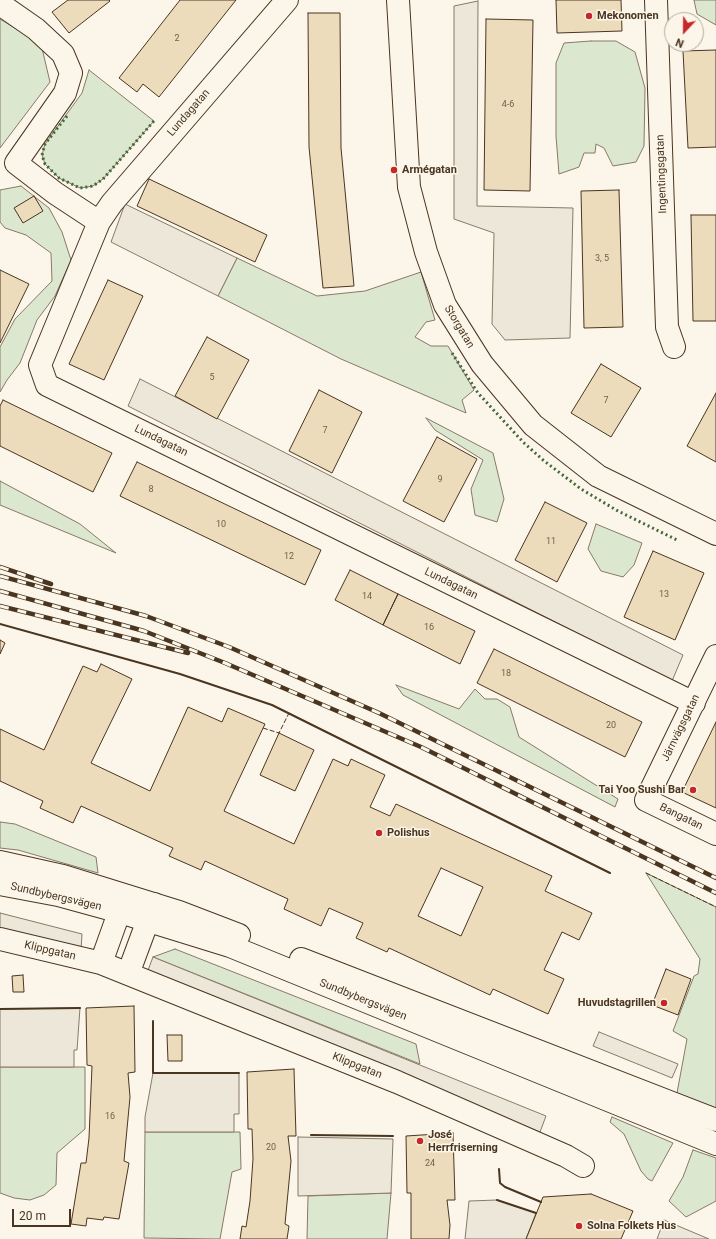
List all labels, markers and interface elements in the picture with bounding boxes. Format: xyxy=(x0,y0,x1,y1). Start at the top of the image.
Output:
place label: Mekonomen xyxy=(597,9,659,23)
marker: Mekonomen xyxy=(584,11,594,21)
north arrow xyxy=(664,12,704,52)
house number: 2 xyxy=(174,34,180,44)
text: N xyxy=(674,35,686,50)
street label: Lundagatan xyxy=(165,87,213,139)
house number: 4-6 xyxy=(502,100,514,110)
street label: Ingentingsgatan xyxy=(654,134,670,214)
place label: Armégatan xyxy=(402,163,457,177)
marker: Armégatan xyxy=(389,165,399,175)
house number: 3, 5 xyxy=(595,254,609,264)
street label: Storgatan xyxy=(441,303,477,351)
house number: 5 xyxy=(209,373,215,383)
house number: 7 xyxy=(603,396,609,406)
street label: Lundagatan xyxy=(132,422,190,460)
house number: 7 xyxy=(322,426,328,436)
house number: 9 xyxy=(437,475,443,485)
house number: 8 xyxy=(148,485,154,495)
house number: 10 xyxy=(216,520,226,530)
house number: 11 xyxy=(546,537,556,547)
house number: 12 xyxy=(284,552,294,562)
street label: Lundagatan xyxy=(422,565,480,603)
house number: 13 xyxy=(659,590,669,600)
house number: 14 xyxy=(362,592,372,602)
house number: 16 xyxy=(424,623,434,633)
house number: 18 xyxy=(501,669,511,679)
street label: Järnvägsgatan xyxy=(659,692,703,764)
house number: 20 xyxy=(606,721,616,731)
place label: Tai Yoo Sushi Bar xyxy=(599,783,685,797)
marker: Tai Yoo Sushi Bar xyxy=(688,785,698,795)
street label: Bangatan xyxy=(657,801,705,833)
place label: Polishus xyxy=(387,826,430,840)
marker: Polishus xyxy=(374,828,384,838)
street label: Sundbybergsvägen xyxy=(9,880,103,914)
street label: Klippgatan xyxy=(23,939,77,963)
street label: Sundbybergsvägen xyxy=(317,976,409,1024)
place label: Huvudstagrillen xyxy=(578,996,656,1010)
marker: Huvudstagrillen xyxy=(659,998,669,1008)
street label: Klippgatan xyxy=(330,1050,384,1082)
house number: 16 xyxy=(105,1112,115,1122)
place label: José Herrfriserning xyxy=(428,1128,498,1154)
marker: José Herrfriserning xyxy=(415,1136,425,1146)
house number: 20 xyxy=(266,1143,276,1153)
house number: 24 xyxy=(425,1159,435,1169)
scale bar xyxy=(14,1201,73,1227)
text: 20 m xyxy=(19,1209,46,1223)
place label: Solna Folkets Hus xyxy=(587,1219,676,1233)
marker: Solna Folkets Hus xyxy=(574,1221,584,1231)

